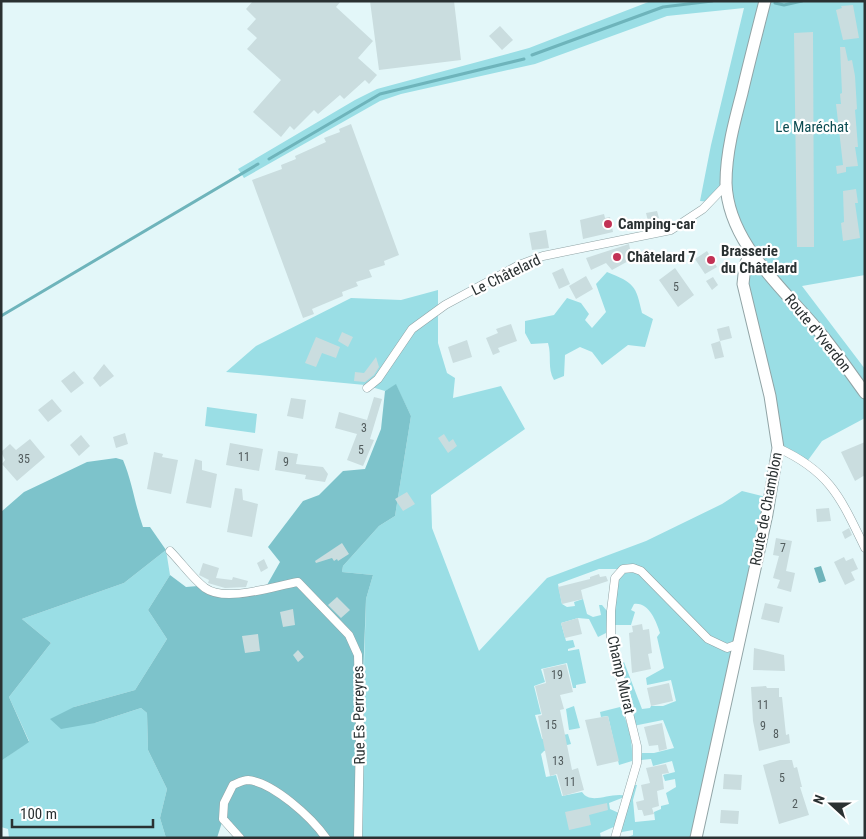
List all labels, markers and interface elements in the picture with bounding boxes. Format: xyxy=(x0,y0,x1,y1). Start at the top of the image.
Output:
park label: Le Maréchat xyxy=(775,118,849,136)
place label: Camping-car xyxy=(618,215,695,233)
marker: Camping-car xyxy=(602,218,614,230)
place label: Brasserie du Châtelard xyxy=(721,242,797,277)
place label: Châtelard 7 xyxy=(627,248,696,266)
street label: Le Châtelard xyxy=(469,251,543,299)
marker: Châtelard 7 xyxy=(611,251,623,263)
marker: Brasserie du Châtelard xyxy=(705,254,717,266)
house number: 5 xyxy=(673,280,679,294)
street label: Route d'Yverdon xyxy=(781,290,855,376)
house number: 3 xyxy=(361,421,367,435)
house number: 5 xyxy=(358,443,364,457)
house number: 11 xyxy=(238,450,250,464)
street label: Route de Chamblon xyxy=(746,451,786,567)
house number: 35 xyxy=(18,452,30,466)
house number: 9 xyxy=(283,455,289,469)
house number: 7 xyxy=(780,541,786,555)
street label: Champ Murat xyxy=(603,634,639,716)
street label: Rue Es Perreyres xyxy=(349,665,369,765)
house number: 19 xyxy=(551,668,563,682)
house number: 11 xyxy=(757,698,769,712)
house number: 15 xyxy=(545,718,557,732)
house number: 9 xyxy=(760,719,766,733)
house number: 8 xyxy=(773,727,779,741)
house number: 13 xyxy=(552,754,564,768)
house number: 5 xyxy=(779,771,785,785)
house number: 11 xyxy=(564,775,576,789)
north arrow xyxy=(806,779,856,829)
text: N xyxy=(810,792,828,806)
scale bar xyxy=(12,796,154,828)
house number: 2 xyxy=(792,797,798,811)
text: 100 m xyxy=(20,805,57,823)

